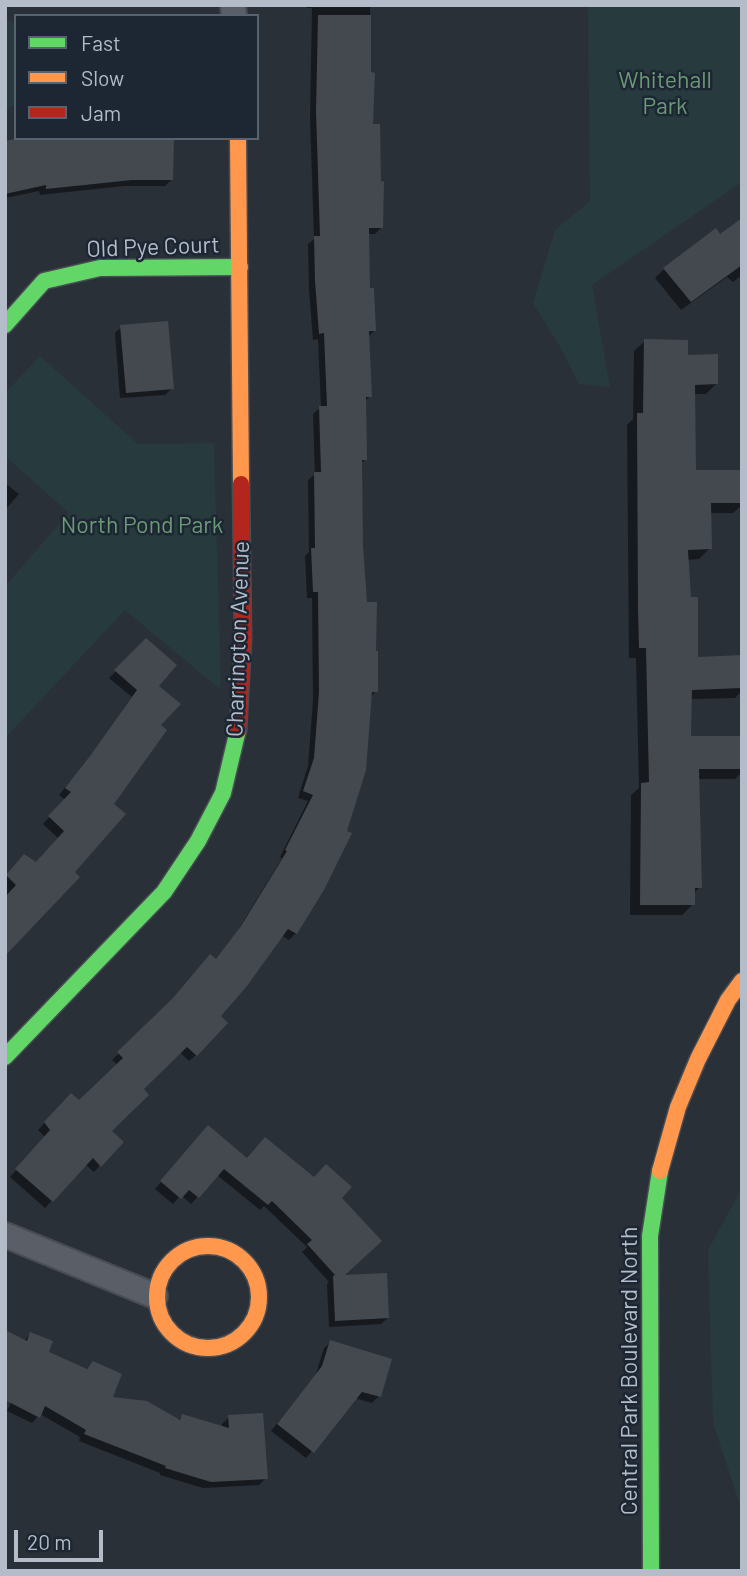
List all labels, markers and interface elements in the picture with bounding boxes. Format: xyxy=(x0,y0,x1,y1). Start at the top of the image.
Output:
legend xyxy=(14,14,259,140)
text: Fast xyxy=(81,30,121,55)
text: Slow xyxy=(81,65,124,90)
park label: Whitehall Park xyxy=(618,66,712,120)
text: Jam xyxy=(81,100,121,125)
street label: Old Pye Court xyxy=(86,231,220,263)
park label: North Pond Park xyxy=(61,511,223,539)
street label: Charrington Avenue xyxy=(221,541,255,737)
street label: Central Park Boulevard North xyxy=(615,1227,643,1515)
scale bar xyxy=(18,1516,107,1560)
text: 20 m xyxy=(27,1529,72,1554)

